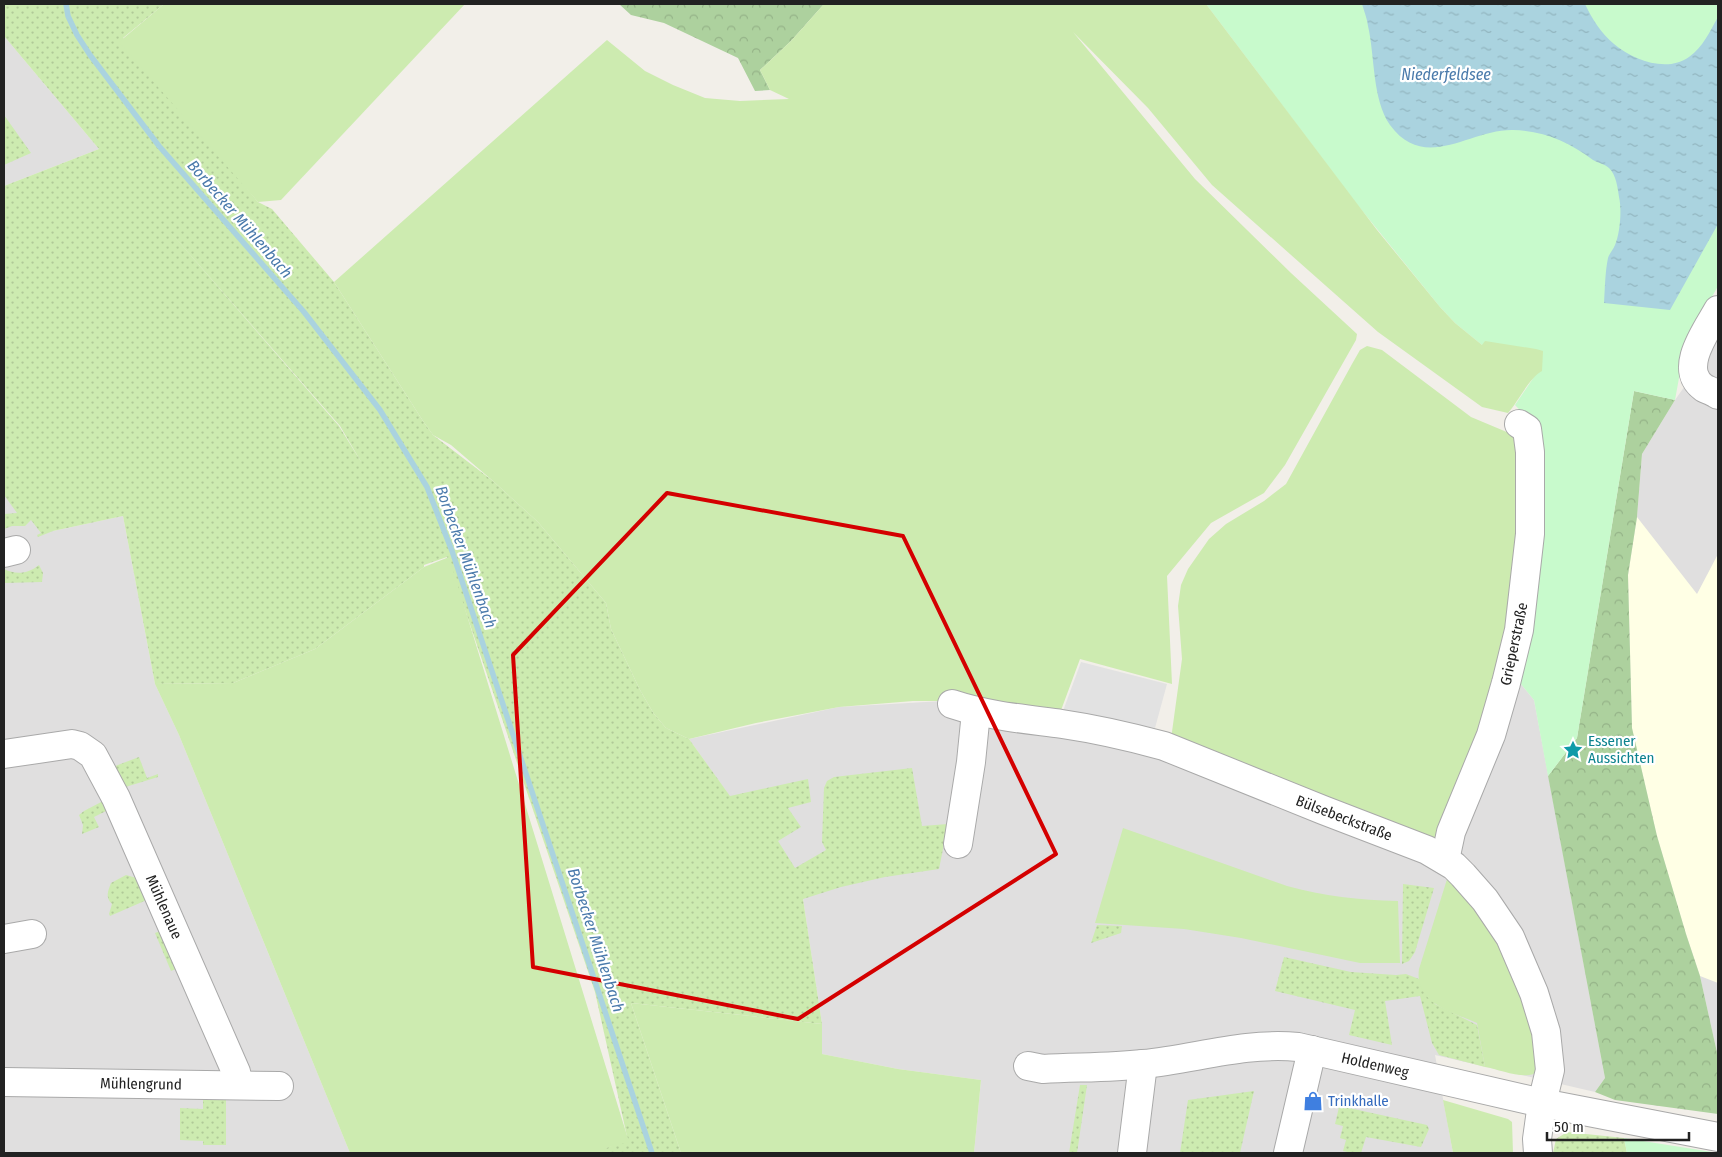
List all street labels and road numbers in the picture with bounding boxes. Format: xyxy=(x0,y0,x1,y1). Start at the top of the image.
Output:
street label: Grieperstraße xyxy=(1496,601,1532,687)
street label: Bülsebeckstraße xyxy=(1293,791,1395,845)
street label: Mühlenaue xyxy=(142,872,186,942)
street label: Holdenweg xyxy=(1340,1049,1410,1081)
street label: Mühlengrund xyxy=(100,1074,182,1094)

